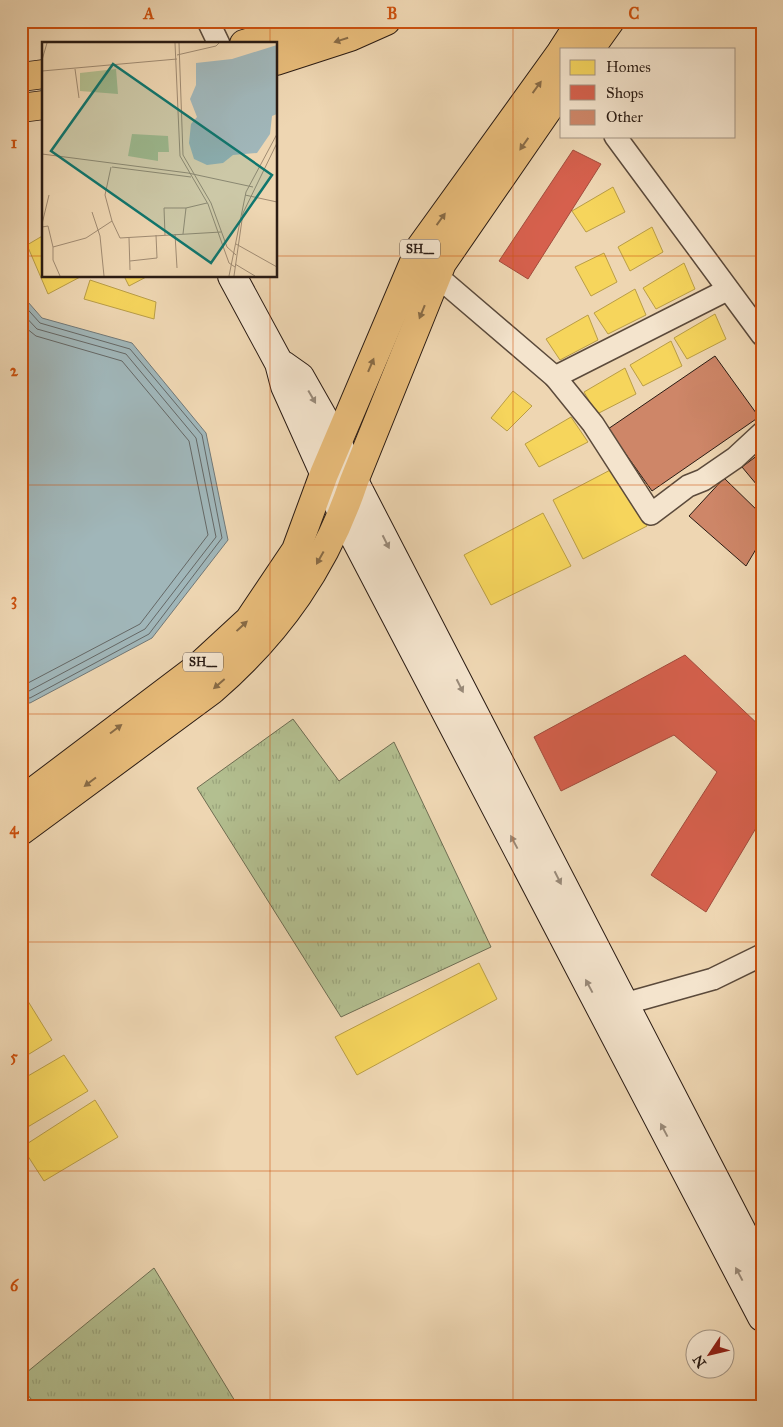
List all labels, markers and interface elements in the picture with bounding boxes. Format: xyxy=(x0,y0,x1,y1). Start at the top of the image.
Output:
text: A xyxy=(143,4,155,23)
text: B xyxy=(387,4,397,23)
text: C xyxy=(629,4,640,23)
one-way arrow xyxy=(334,37,349,44)
inset map xyxy=(42,42,278,278)
legend xyxy=(560,48,736,138)
text: Homes xyxy=(606,58,651,76)
one-way arrow xyxy=(532,80,542,94)
text: Shops xyxy=(606,84,644,102)
text: Other xyxy=(606,108,643,126)
text: 1 xyxy=(11,133,18,152)
one-way arrow xyxy=(519,137,529,151)
one-way arrow xyxy=(436,213,447,226)
road number: SH__ xyxy=(400,240,440,258)
one-way arrow xyxy=(418,305,426,319)
one-way arrow xyxy=(368,358,376,372)
text: 2 xyxy=(10,361,19,380)
one-way arrow xyxy=(307,391,316,404)
one-way arrow xyxy=(382,535,390,549)
one-way arrow xyxy=(315,551,324,564)
text: 3 xyxy=(11,590,17,610)
one-way arrow xyxy=(235,620,247,632)
road number: SH__ xyxy=(183,652,223,672)
one-way arrow xyxy=(214,678,226,690)
one-way arrow xyxy=(456,679,464,694)
one-way arrow xyxy=(109,724,122,735)
one-way arrow xyxy=(83,776,96,786)
text: 4 xyxy=(10,819,20,839)
one-way arrow xyxy=(510,835,518,849)
one-way arrow xyxy=(554,870,562,885)
one-way arrow xyxy=(585,979,593,993)
text: 5 xyxy=(10,1047,18,1066)
one-way arrow xyxy=(660,1123,668,1137)
one-way arrow xyxy=(735,1267,743,1281)
text: 6 xyxy=(10,1276,19,1295)
north arrow xyxy=(686,1330,736,1380)
text: N xyxy=(689,1351,710,1371)

